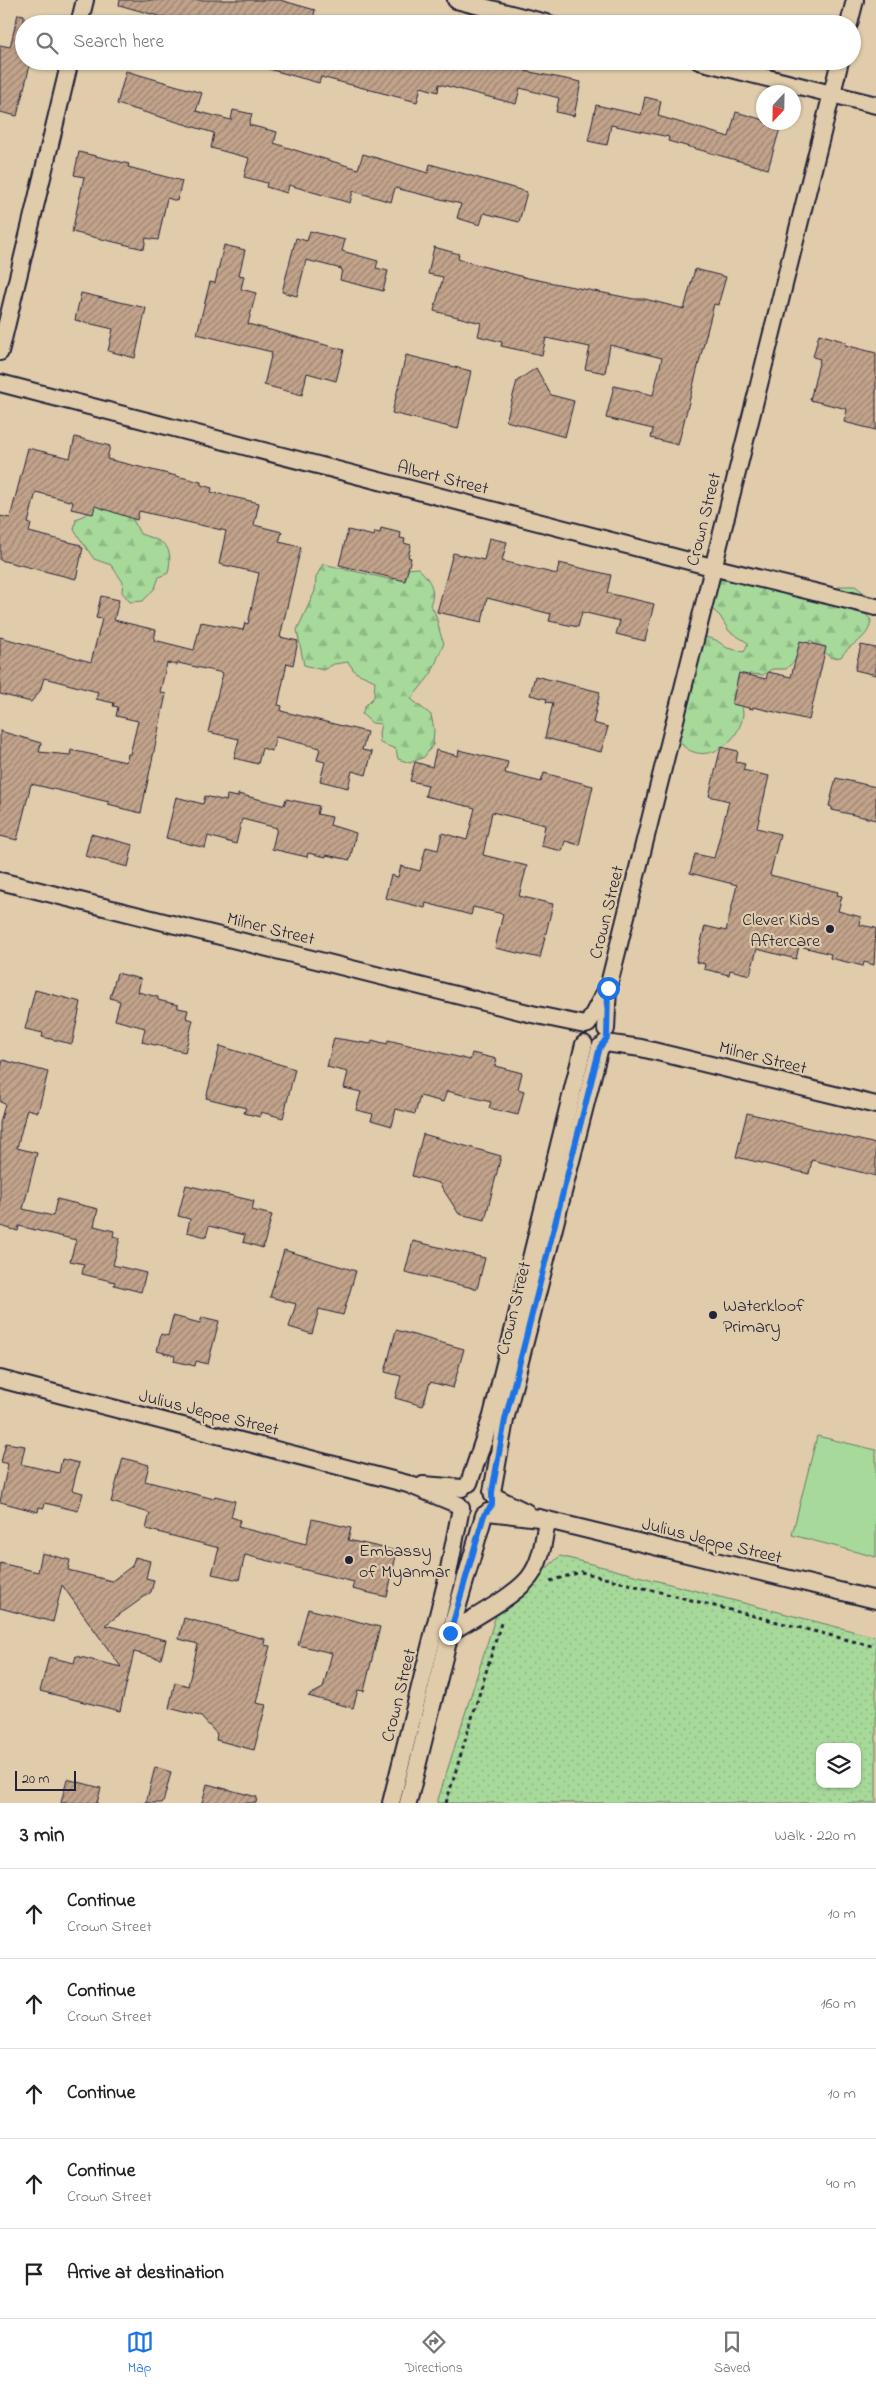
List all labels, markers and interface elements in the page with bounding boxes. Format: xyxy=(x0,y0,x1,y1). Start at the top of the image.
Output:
search box xyxy=(15,15,861,70)
icon: search xyxy=(33,29,61,57)
text: Search here xyxy=(73,29,164,56)
north arrow xyxy=(756,85,801,130)
street label: Albert Street xyxy=(394,455,491,503)
street label: Crown Street xyxy=(681,470,729,569)
street label: Crown Street xyxy=(584,863,632,962)
street label: Milner Street xyxy=(224,906,317,953)
place label: Clever Kids Aftercare xyxy=(742,908,821,955)
marker: Clever Kids Aftercare xyxy=(824,923,836,935)
route start xyxy=(597,977,620,1000)
street label: Milner Street xyxy=(716,1035,809,1082)
street label: Crown Street xyxy=(491,1259,539,1358)
place label: Waterkloof Primary xyxy=(723,1294,805,1341)
marker: Waterkloof Primary xyxy=(707,1309,719,1321)
street label: Julius Jeppe Street xyxy=(136,1384,281,1444)
street label: Julius Jeppe Street xyxy=(639,1512,784,1572)
place label: Embassy of Myanmar xyxy=(359,1539,450,1586)
marker: Embassy of Myanmar xyxy=(343,1554,355,1566)
route end xyxy=(439,1622,462,1645)
street label: Crown Street xyxy=(376,1646,424,1745)
map controls xyxy=(816,1743,861,1788)
button: layers xyxy=(816,1743,861,1788)
scale bar xyxy=(15,1768,76,1791)
text: 20 m xyxy=(22,1769,49,1790)
text: 3 min xyxy=(20,1821,64,1851)
text: Walk · 220 m xyxy=(775,1824,856,1848)
text: Continue xyxy=(67,1888,135,1915)
icon: ahead xyxy=(20,1900,48,1928)
text: 10 m xyxy=(828,1902,856,1926)
text: Crown Street xyxy=(67,1915,152,1939)
text: Continue xyxy=(67,1978,135,2005)
icon: ahead xyxy=(20,1990,48,2018)
text: 160 m xyxy=(821,1992,856,2016)
text: Crown Street xyxy=(67,2005,152,2029)
icon: ahead xyxy=(20,2080,48,2108)
text: Continue xyxy=(67,2080,135,2107)
text: 10 m xyxy=(828,2082,856,2106)
text: Continue xyxy=(67,2158,135,2185)
icon: ahead xyxy=(20,2170,48,2198)
text: 40 m xyxy=(826,2172,856,2196)
text: Crown Street xyxy=(67,2185,152,2209)
icon: arrive xyxy=(20,2260,48,2288)
text: Arrive at destination xyxy=(67,2260,224,2287)
tab: Map xyxy=(126,2328,154,2379)
tab: Directions xyxy=(405,2328,463,2379)
tab: Saved xyxy=(714,2328,750,2379)

